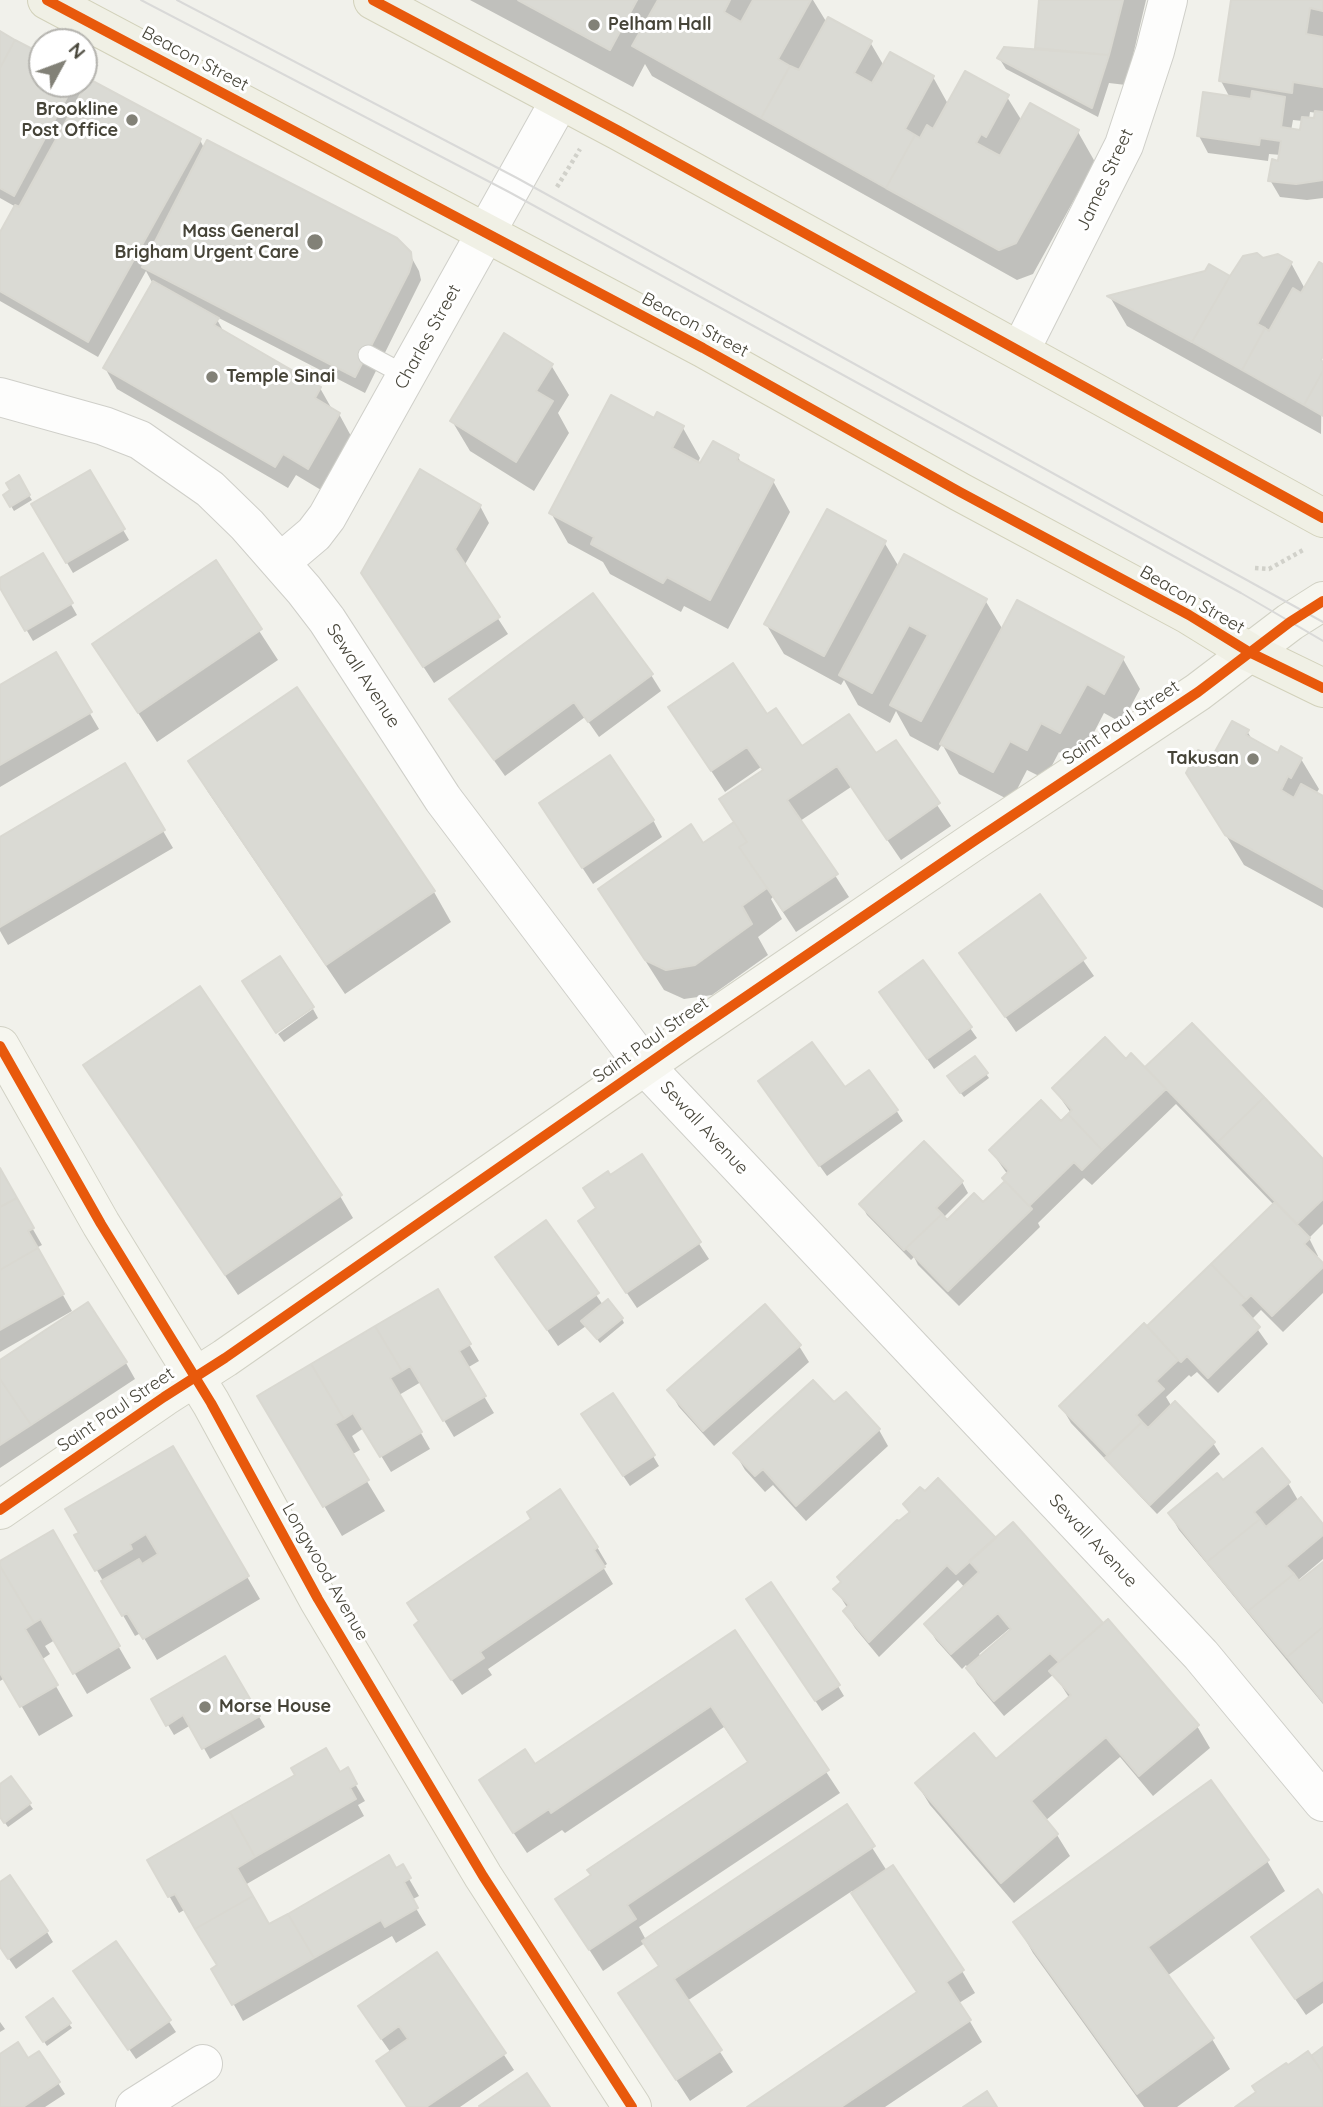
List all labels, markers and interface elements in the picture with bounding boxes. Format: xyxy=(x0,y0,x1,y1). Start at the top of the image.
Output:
place label: Pelham Hall xyxy=(608,14,712,36)
marker: Pelham Hall xyxy=(586,17,602,33)
street label: Beacon Street xyxy=(138,22,252,96)
north arrow xyxy=(28,28,98,98)
text: N xyxy=(64,37,91,64)
place label: Brookline Post Office xyxy=(21,99,118,142)
marker: Brookline Post Office xyxy=(124,112,140,128)
street label: James Street xyxy=(1072,125,1138,235)
place label: Mass General Brigham Urgent Care xyxy=(114,221,299,264)
marker: Mass General Brigham Urgent Care xyxy=(305,232,325,252)
street label: Charles Street xyxy=(390,281,466,393)
street label: Beacon Street xyxy=(638,288,752,362)
place label: Temple Sinai xyxy=(226,366,335,388)
marker: Temple Sinai xyxy=(204,369,220,385)
street label: Beacon Street xyxy=(1136,561,1248,639)
street label: Sewall Avenue xyxy=(321,620,405,732)
street label: Saint Paul Street xyxy=(1059,676,1183,770)
place label: Takusan xyxy=(1167,748,1239,770)
marker: Takusan xyxy=(1245,751,1261,767)
street label: Saint Paul Street xyxy=(589,992,713,1088)
street label: Sewall Avenue xyxy=(655,1077,753,1179)
street label: Saint Paul Street xyxy=(54,1363,178,1457)
street label: Sewall Avenue xyxy=(1044,1490,1142,1592)
street label: Longwood Avenue xyxy=(277,1500,373,1644)
place label: Morse House xyxy=(219,1696,331,1718)
marker: Morse House xyxy=(197,1699,213,1715)

